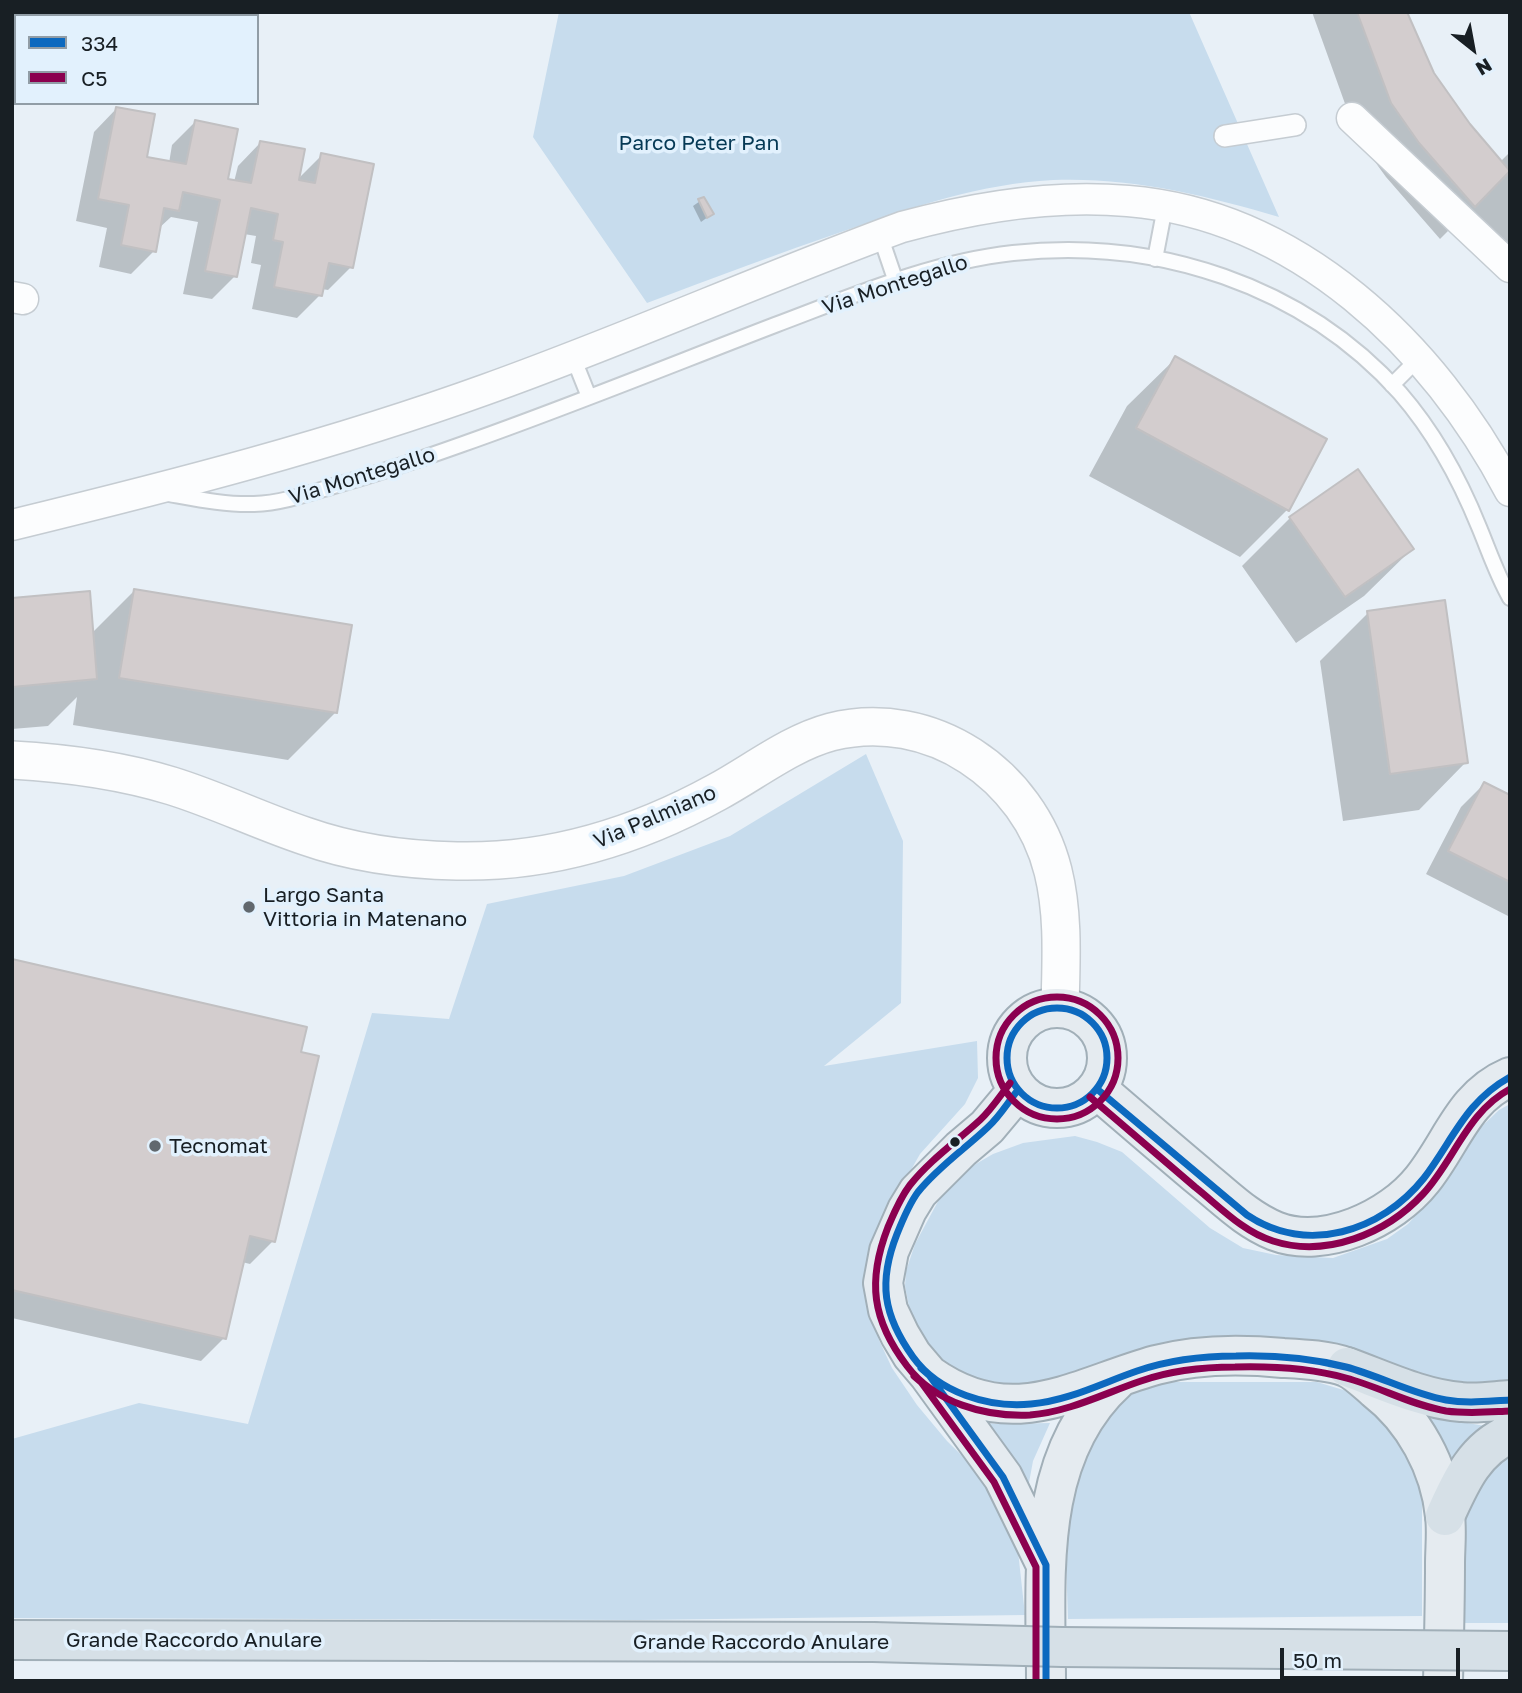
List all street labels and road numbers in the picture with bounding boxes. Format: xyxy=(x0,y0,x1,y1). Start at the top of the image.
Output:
street label: Via Montegallo xyxy=(819,250,971,320)
street label: Via Montegallo xyxy=(286,442,438,510)
street label: Via Palmiano xyxy=(590,780,720,854)
street label: Grande Raccordo Anulare xyxy=(66,1627,322,1653)
street label: Grande Raccordo Anulare xyxy=(633,1629,889,1655)

